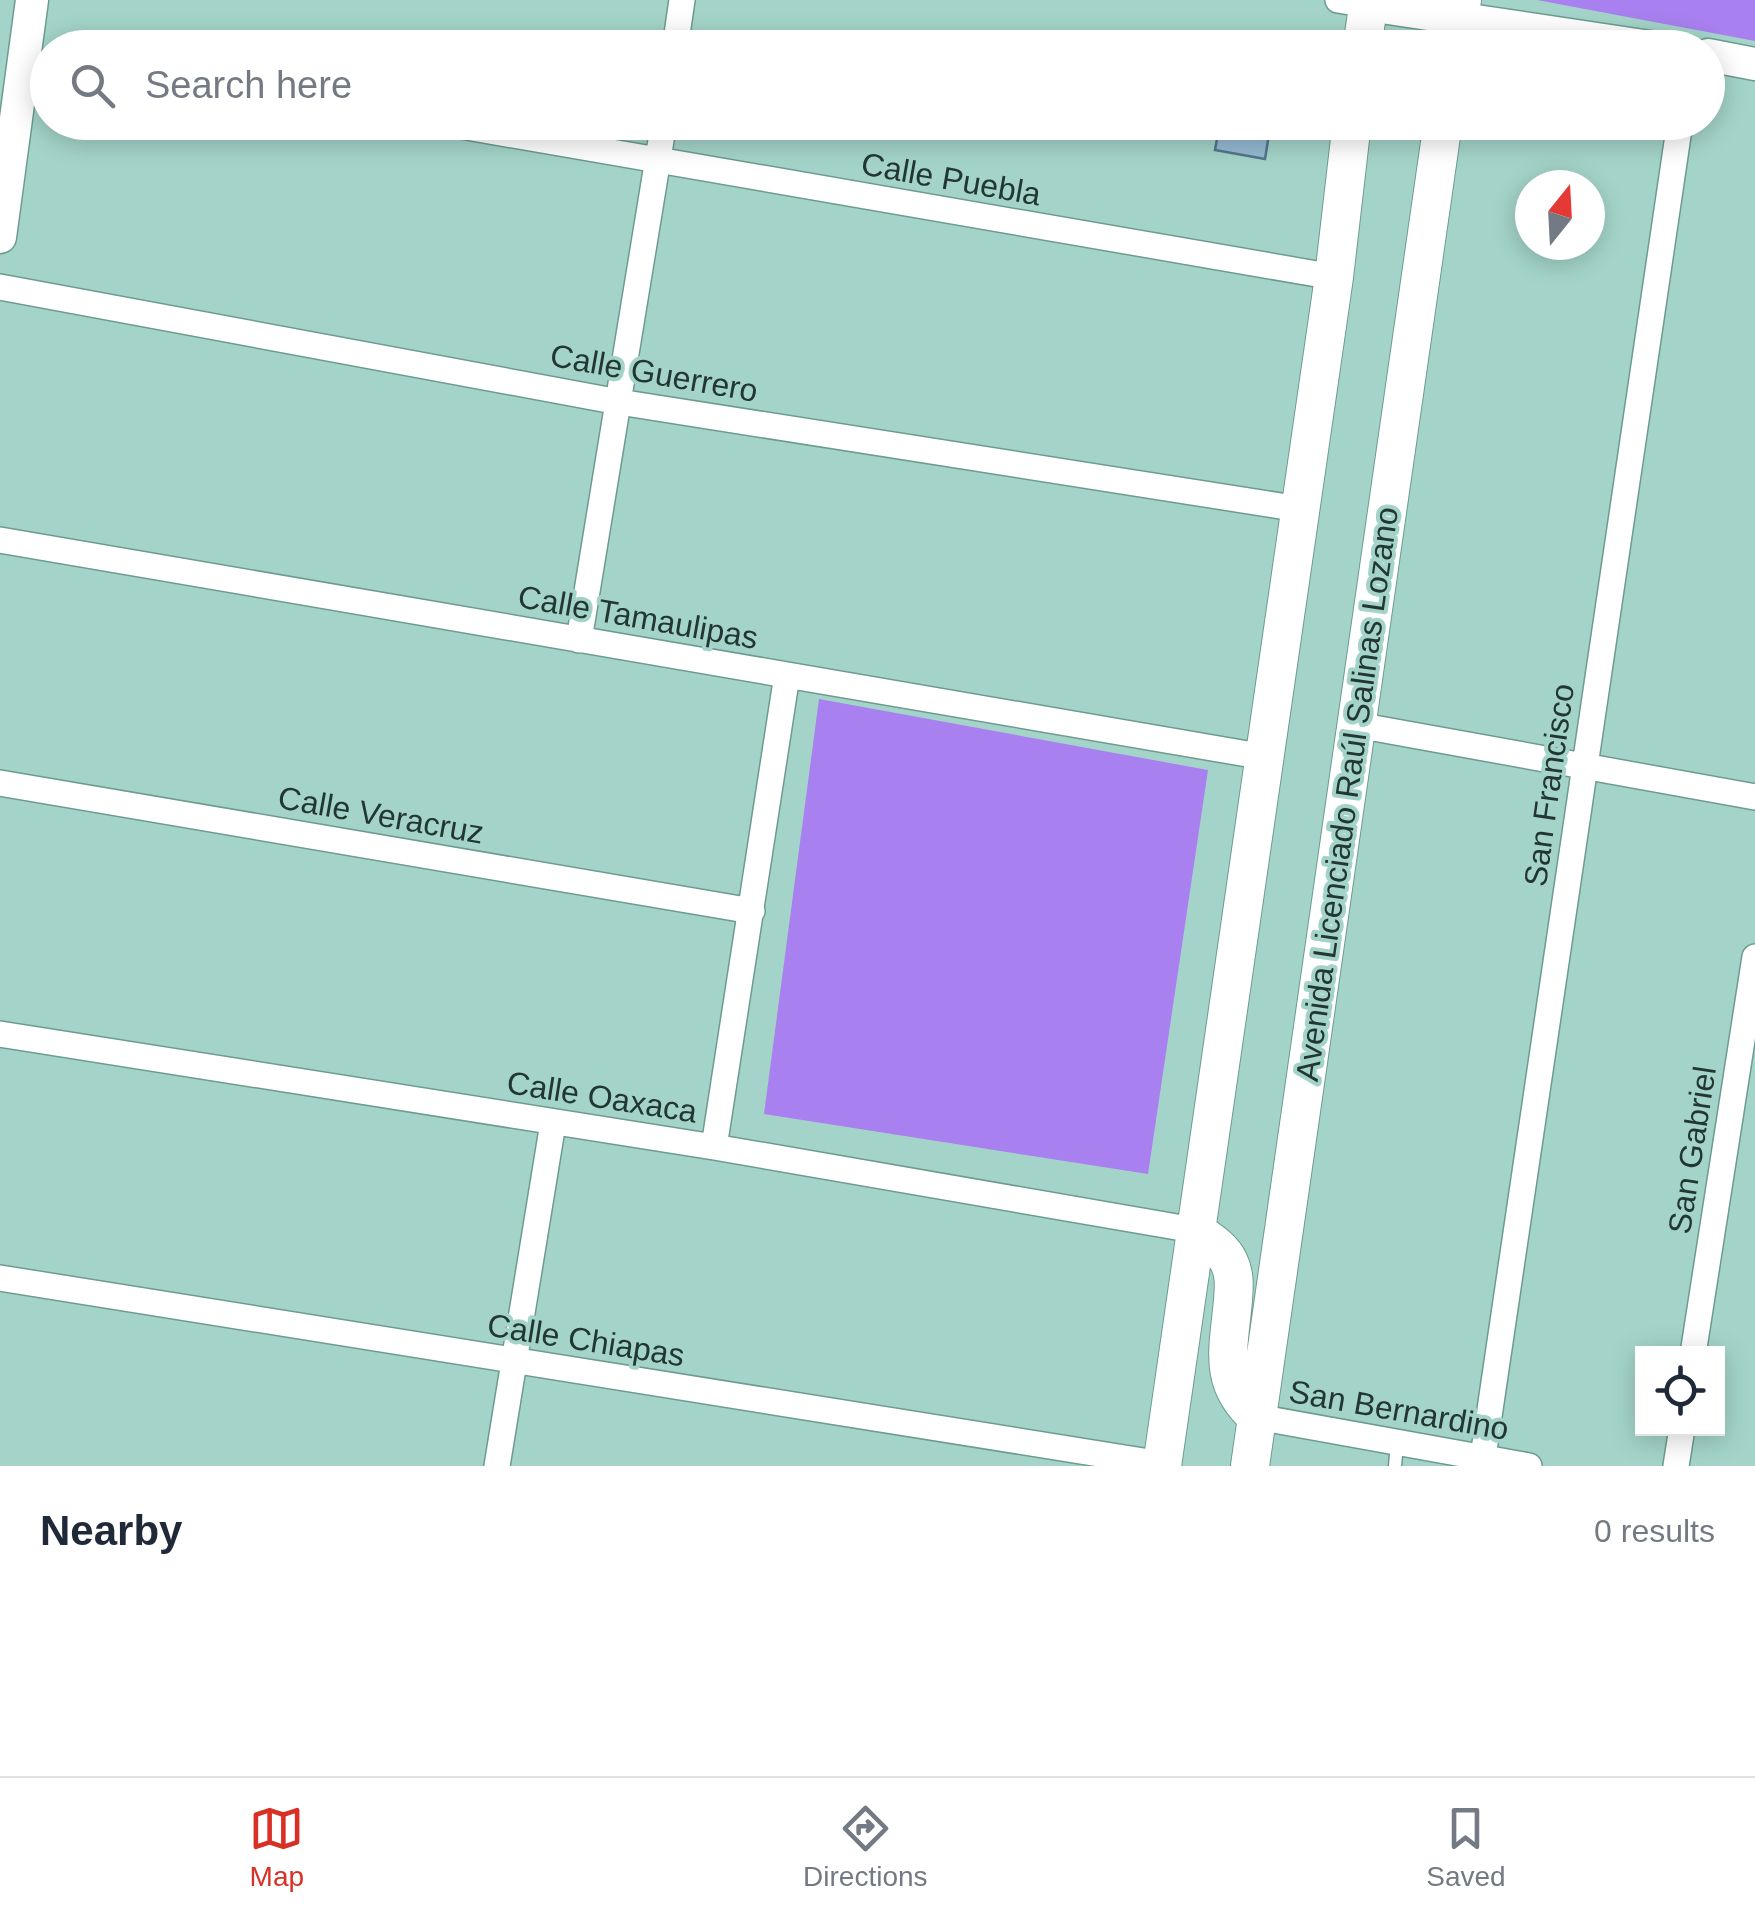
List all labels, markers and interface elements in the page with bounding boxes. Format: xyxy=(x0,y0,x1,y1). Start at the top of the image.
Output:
search box xyxy=(30,30,1725,140)
icon: search xyxy=(65,58,120,113)
text: Search here xyxy=(145,64,352,106)
street label: Calle Puebla xyxy=(859,146,1044,213)
north arrow xyxy=(1515,170,1605,260)
street label: Calle Guerrero xyxy=(548,337,760,409)
street label: Avenida Licenciado Raúl Salinas Lozano xyxy=(1289,505,1405,1083)
street label: Calle Tamaulipas xyxy=(515,578,761,656)
street label: San Francisco xyxy=(1517,681,1581,889)
street label: Calle Veracruz xyxy=(275,779,487,851)
street label: Calle Oaxaca xyxy=(504,1064,700,1130)
street label: San Gabriel xyxy=(1661,1064,1723,1236)
street label: Calle Chiapas xyxy=(485,1307,687,1373)
map controls xyxy=(1635,1346,1725,1436)
button: locate xyxy=(1635,1346,1725,1436)
street label: San Bernardino xyxy=(1286,1373,1512,1447)
text: Nearby xyxy=(40,1507,182,1554)
text: 0 results xyxy=(1594,1513,1715,1549)
tab: Map xyxy=(249,1801,304,1893)
tab: Directions xyxy=(803,1801,928,1893)
tab: Saved xyxy=(1426,1801,1506,1893)

